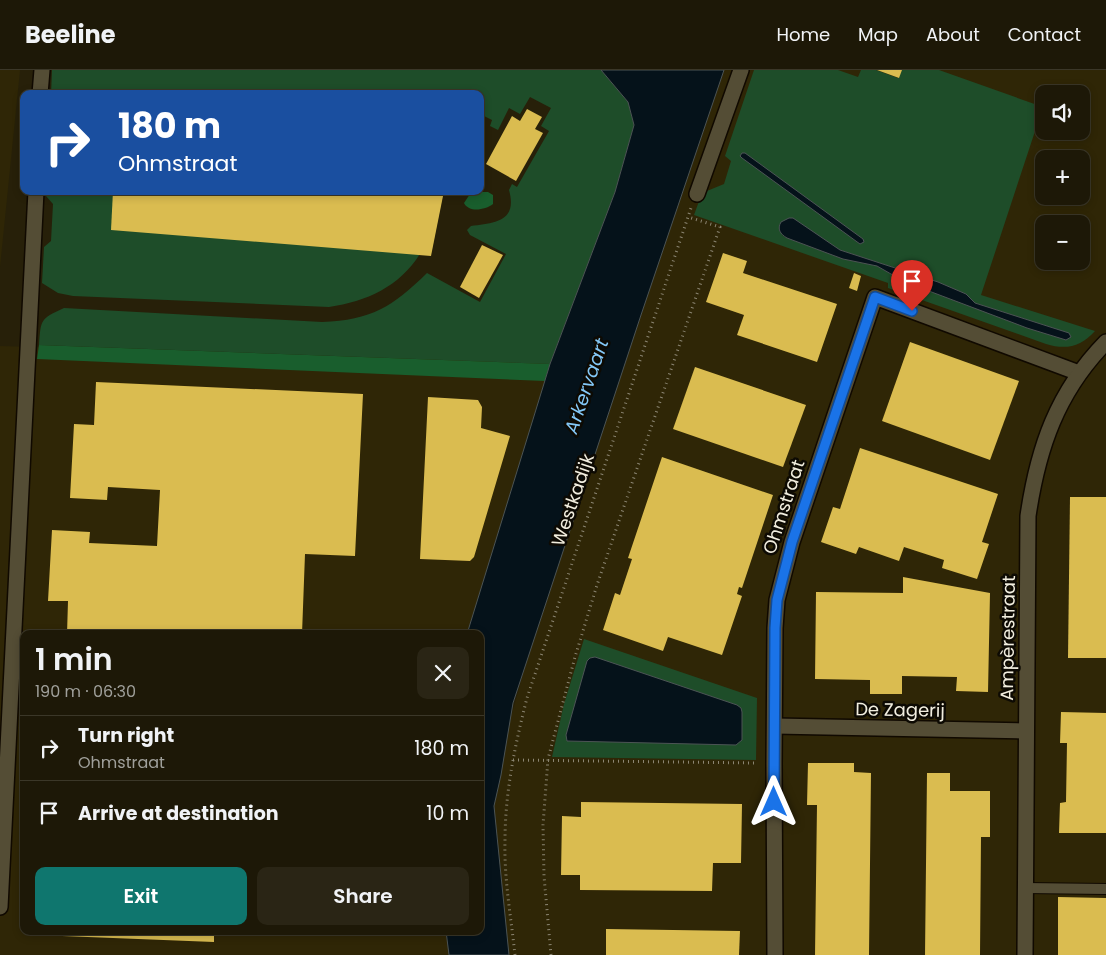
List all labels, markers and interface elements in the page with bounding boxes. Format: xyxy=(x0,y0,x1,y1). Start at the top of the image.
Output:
text: Beeline xyxy=(25,18,116,51)
text: Home xyxy=(776,22,830,47)
text: Map xyxy=(858,22,898,47)
text: About xyxy=(926,22,980,47)
text: Contact xyxy=(1008,22,1081,47)
map controls xyxy=(1035,85,1090,270)
button: sound xyxy=(1035,85,1090,140)
text: 180 m xyxy=(118,101,221,150)
icon: right xyxy=(35,110,100,175)
text: Ohmstraat xyxy=(118,148,237,179)
button: + xyxy=(1035,150,1090,205)
button: − xyxy=(1035,215,1090,270)
pin xyxy=(891,260,933,311)
icon: arrive xyxy=(898,267,926,295)
water label: Arkervaart xyxy=(557,334,616,438)
street label: Westkadijk xyxy=(545,449,600,550)
street label: Ohmstraat xyxy=(757,456,811,557)
street label: Ampèrestraat xyxy=(994,575,1021,701)
text: 1 min xyxy=(35,638,113,681)
button: close xyxy=(417,647,469,699)
text: 190 m · 06:30 xyxy=(35,680,136,703)
street label: De Zagerij xyxy=(855,696,945,723)
text: Turn right xyxy=(78,722,174,749)
icon: right xyxy=(35,734,63,762)
text: 180 m xyxy=(414,735,469,762)
text: Ohmstraat xyxy=(78,751,165,774)
position arrow xyxy=(747,775,799,827)
icon: arrive xyxy=(35,799,63,827)
text: Arrive at destination xyxy=(78,800,279,827)
text: 10 m xyxy=(426,800,469,827)
button: Exit xyxy=(35,867,247,925)
button: Share xyxy=(257,867,469,925)

